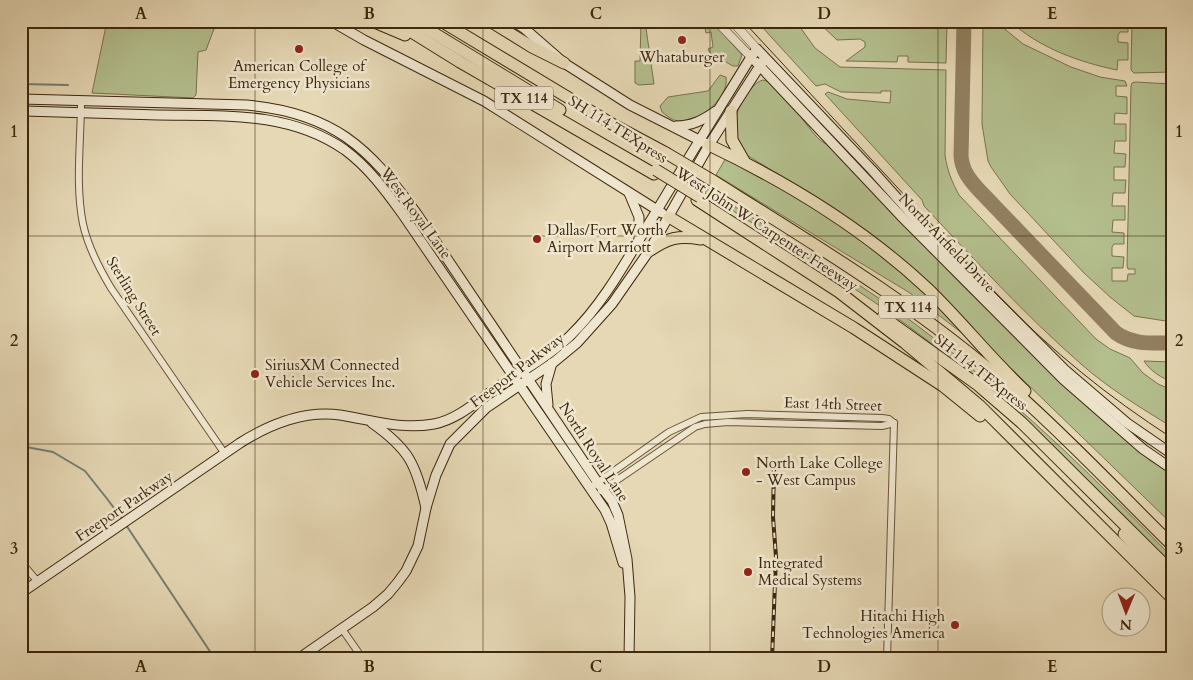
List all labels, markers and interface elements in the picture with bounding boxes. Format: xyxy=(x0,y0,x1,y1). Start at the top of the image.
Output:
text: A xyxy=(135,3,147,25)
text: B xyxy=(363,3,375,25)
text: C xyxy=(590,3,602,25)
text: D xyxy=(817,3,831,25)
text: E xyxy=(1047,3,1057,25)
marker: Whataburger xyxy=(676,34,688,46)
marker: American College of Emergency Physicians xyxy=(293,43,305,55)
place label: Whataburger xyxy=(639,47,725,67)
place label: American College of Emergency Physicians xyxy=(228,56,370,93)
road number: TX 114 xyxy=(495,86,553,110)
street label: SH 114 TEXpress xyxy=(565,90,671,168)
text: 1 xyxy=(10,121,18,143)
text: 1 xyxy=(1175,121,1183,143)
street label: West Royal Lane xyxy=(375,162,456,263)
street label: West John W Carpenter Freeway xyxy=(671,162,862,296)
street label: North Airfield Drive xyxy=(894,189,1000,297)
place label: Dallas/Fort Worth Airport Marriott xyxy=(547,220,664,257)
marker: Dallas/Fort Worth Airport Marriott xyxy=(531,233,543,245)
street label: Sterling Street xyxy=(102,253,166,340)
road number: TX 114 xyxy=(879,296,937,318)
street label: Freeport Parkway xyxy=(466,328,568,412)
street label: SH 114 TEXpress xyxy=(930,329,1032,415)
text: 2 xyxy=(10,330,18,352)
text: 2 xyxy=(1175,330,1183,352)
place label: SiriusXM Connected Vehicle Services Inc. xyxy=(265,355,399,392)
marker: SiriusXM Connected Vehicle Services Inc. xyxy=(249,368,261,380)
street label: East 14th Street xyxy=(784,392,883,416)
street label: North Royal Lane xyxy=(554,398,634,506)
place label: North Lake College - West Campus xyxy=(756,453,883,490)
street label: Freeport Parkway xyxy=(71,466,177,546)
marker: North Lake College - West Campus xyxy=(740,466,752,478)
text: 3 xyxy=(10,538,18,560)
text: 3 xyxy=(1175,538,1183,560)
place label: Integrated Medical Systems xyxy=(758,553,862,590)
marker: Integrated Medical Systems xyxy=(742,566,754,578)
north arrow xyxy=(1100,588,1150,638)
place label: Hitachi High Technologies America xyxy=(802,606,946,643)
text: N xyxy=(1120,615,1132,634)
marker: Hitachi High Technologies America xyxy=(949,619,961,631)
text: A xyxy=(135,656,147,678)
text: B xyxy=(363,656,375,678)
text: C xyxy=(590,656,602,678)
text: D xyxy=(817,656,831,678)
text: E xyxy=(1047,656,1057,678)

